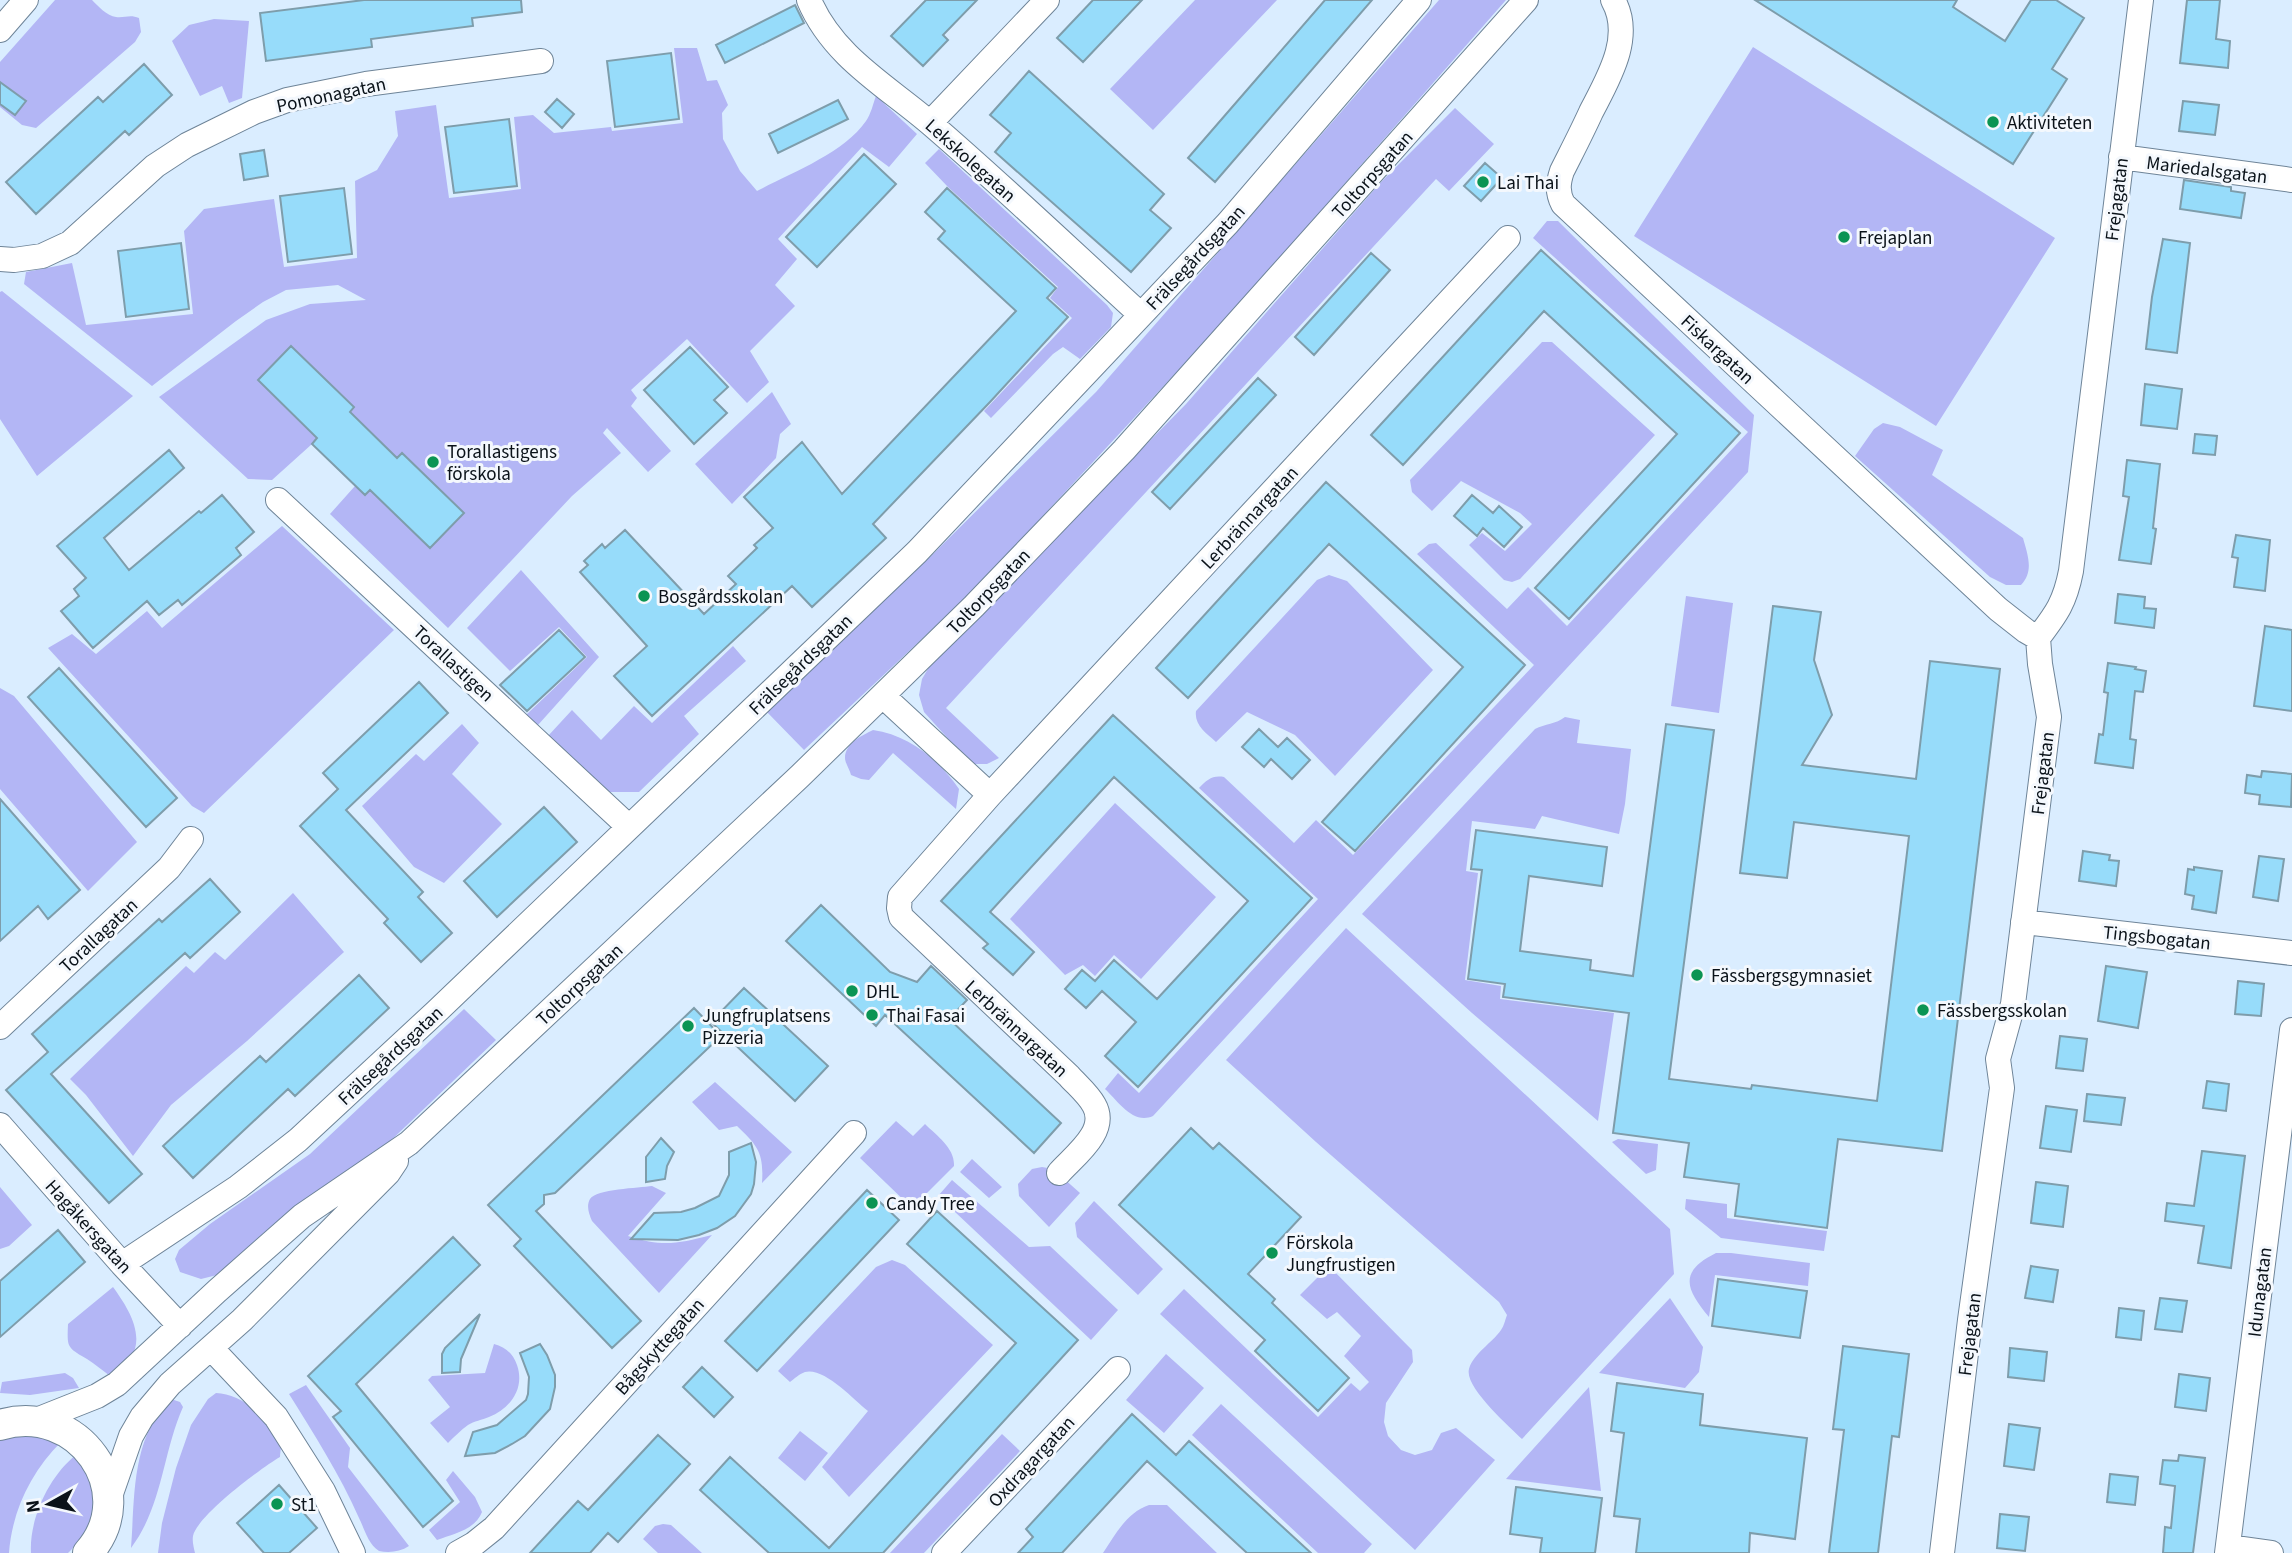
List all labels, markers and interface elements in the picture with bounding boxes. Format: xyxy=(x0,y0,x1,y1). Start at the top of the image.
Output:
street label: Pomonagatan xyxy=(274,71,389,120)
place label: Aktiviteten xyxy=(2007,110,2092,137)
street label: Lekskolegatan xyxy=(919,113,1021,209)
marker: Aktiviteten xyxy=(1985,114,2001,130)
street label: Toltorpsgatan xyxy=(1326,125,1420,225)
street label: Mariedalsgatan xyxy=(2145,150,2269,191)
street label: Frejagatan xyxy=(2099,156,2136,242)
place label: Lai Thai xyxy=(1497,170,1559,197)
marker: Lai Thai xyxy=(1475,174,1491,190)
street label: Frälsegårdsgatan xyxy=(1140,199,1252,317)
place label: Frejaplan xyxy=(1858,225,1932,252)
marker: Frejaplan xyxy=(1836,229,1852,245)
street label: Fiskargatan xyxy=(1674,309,1760,391)
place label: Torallastigens förskola xyxy=(447,439,557,488)
marker: Torallastigens förskola xyxy=(425,454,441,470)
street label: Lerbrännargatan xyxy=(1195,460,1305,576)
street label: Toltorpsgatan xyxy=(941,543,1037,641)
place label: Bosgårdsskolan xyxy=(658,584,783,611)
marker: Bosgårdsskolan xyxy=(636,588,652,604)
street label: Frälsegårdsgatan xyxy=(743,608,859,722)
street label: Torallastigen xyxy=(406,619,499,709)
street label: Frejagatan xyxy=(2025,730,2062,816)
street label: Torallagatan xyxy=(54,893,144,980)
street label: Tingsbogatan xyxy=(2102,919,2212,958)
street label: Toltorpsgatan xyxy=(531,938,630,1033)
place label: Fässbergsgymnasiet xyxy=(1711,963,1872,990)
marker: Fässbergsgymnasiet xyxy=(1689,967,1705,983)
street label: Lerbrännargatan xyxy=(958,974,1074,1084)
place label: DHL xyxy=(866,979,899,1006)
marker: DHL xyxy=(844,983,860,999)
place label: Fässbergsskolan xyxy=(1937,998,2067,1025)
street label: Frälsegårdsgatan xyxy=(332,1000,450,1112)
marker: Fässbergsskolan xyxy=(1915,1002,1931,1018)
place label: Jungfruplatsens Pizzeria xyxy=(702,1003,831,1052)
place label: Thai Fasai xyxy=(886,1003,965,1030)
marker: Thai Fasai xyxy=(864,1007,880,1023)
marker: Jungfruplatsens Pizzeria xyxy=(680,1018,696,1034)
street label: Hagåkersgatan xyxy=(38,1174,138,1280)
place label: Candy Tree xyxy=(886,1191,975,1218)
marker: Candy Tree xyxy=(864,1195,880,1211)
place label: Förskola Jungfrustigen xyxy=(1286,1230,1396,1279)
marker: Förskola Jungfrustigen xyxy=(1264,1245,1280,1261)
street label: Idunagatan xyxy=(2242,1246,2279,1339)
street label: Frejagatan xyxy=(1952,1291,1989,1377)
street label: Bågskyttegatan xyxy=(609,1292,711,1402)
street label: Oxdragargatan xyxy=(982,1410,1082,1514)
north arrow xyxy=(14,1469,84,1539)
place label: St1 xyxy=(291,1492,317,1519)
marker: St1 xyxy=(269,1496,285,1512)
text: N xyxy=(19,1498,48,1514)

